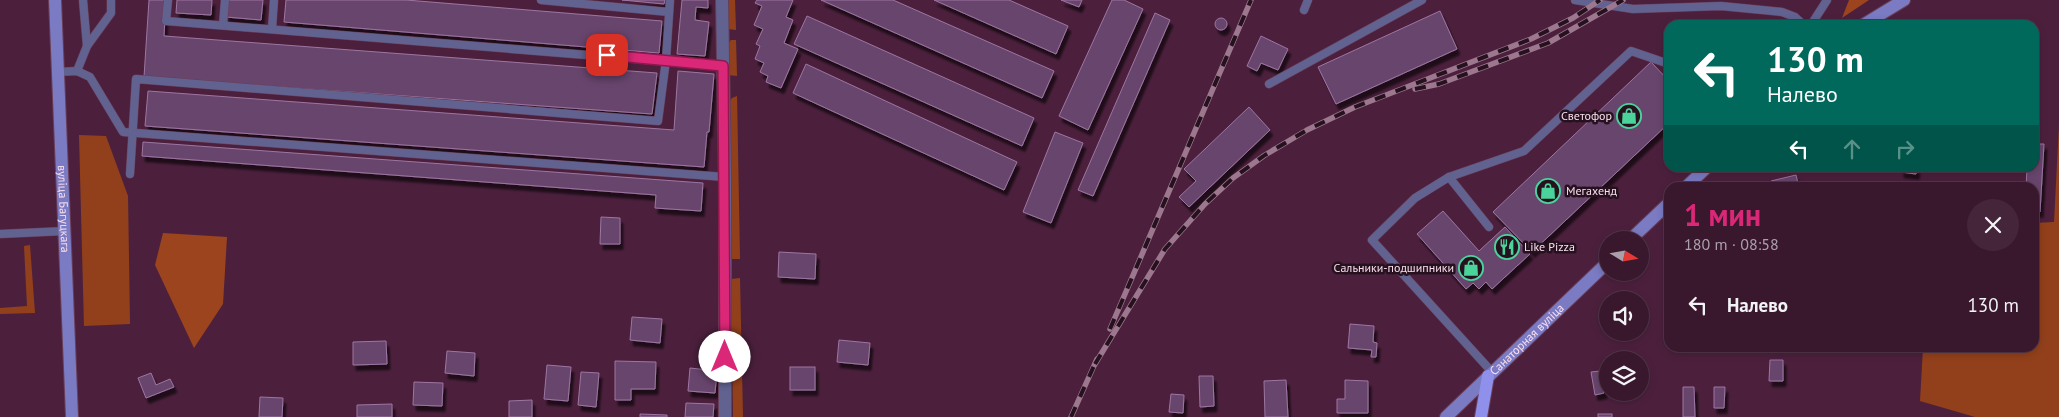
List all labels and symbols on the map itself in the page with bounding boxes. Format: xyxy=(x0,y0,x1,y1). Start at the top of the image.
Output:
pin xyxy=(586,34,628,76)
shop icon: Светофор xyxy=(1616,103,1642,129)
place label: Светофор xyxy=(1561,108,1612,123)
street label: вуліца Багуцкага xyxy=(55,165,73,253)
shop icon: Мегахенд xyxy=(1535,178,1561,204)
place label: Мегахенд xyxy=(1566,183,1617,198)
north arrow xyxy=(1599,231,1649,281)
restaurant icon: Like Pizza xyxy=(1494,234,1520,260)
place label: Like Pizza xyxy=(1524,239,1575,254)
shop icon: Сальники-подшипники xyxy=(1458,255,1484,281)
place label: Сальники-подшипники xyxy=(1334,260,1454,275)
street label: Санаторная вуліца xyxy=(1486,300,1567,378)
position arrow xyxy=(698,330,750,382)

